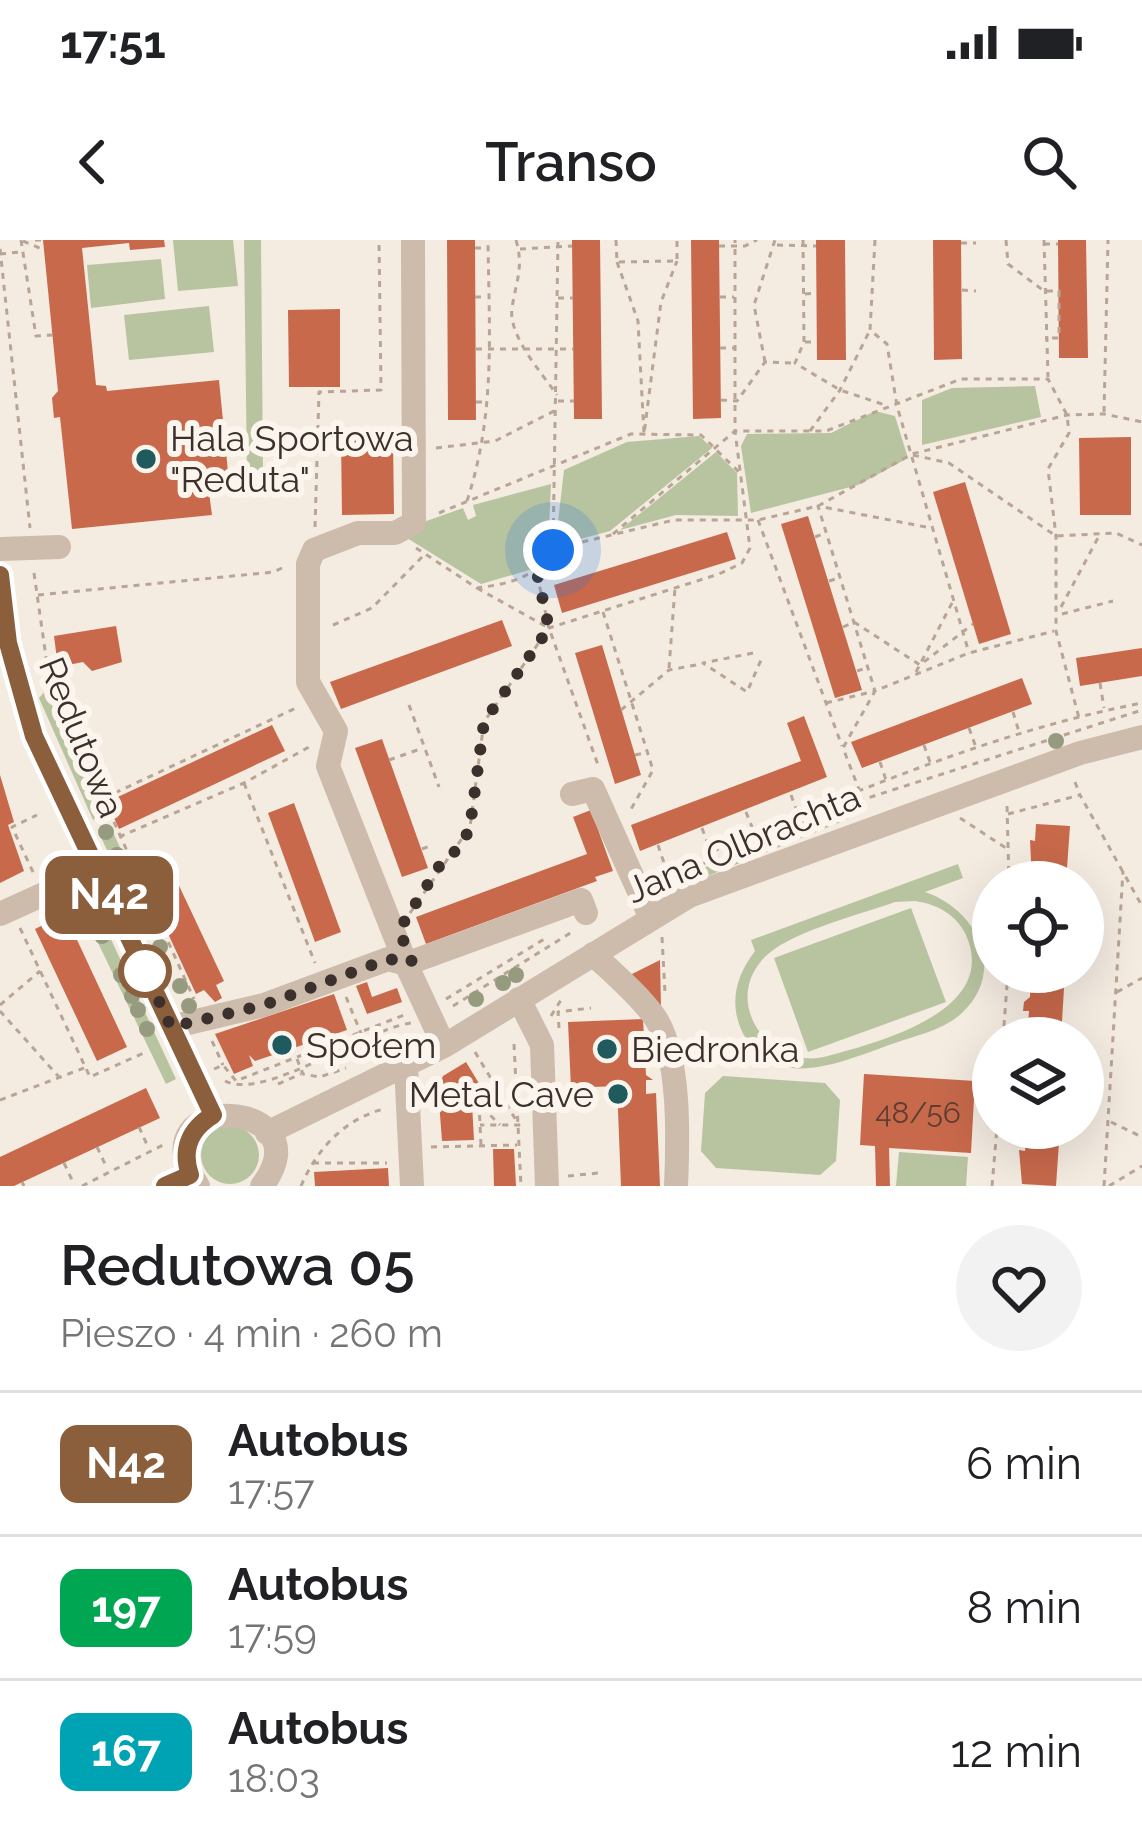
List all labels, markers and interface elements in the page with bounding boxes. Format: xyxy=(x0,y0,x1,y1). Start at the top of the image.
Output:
text: 17:51 xyxy=(60,16,166,69)
icon: back xyxy=(60,129,126,195)
icon: search xyxy=(1016,129,1082,195)
text: Transo xyxy=(485,130,657,194)
place label: Hala Sportowa "Reduta" xyxy=(170,417,414,500)
marker: Hala Sportowa "Reduta" xyxy=(133,446,159,472)
your location xyxy=(523,520,583,580)
street label: Redutowa xyxy=(31,651,133,823)
street label: Jana Olbrachta xyxy=(620,775,866,911)
line badge: N42 xyxy=(40,856,178,934)
map controls xyxy=(972,861,1104,1149)
button: locate xyxy=(972,861,1104,993)
text: N42 xyxy=(69,870,149,919)
unlabelled marker xyxy=(120,946,170,996)
button: layers xyxy=(972,1017,1104,1149)
place label: Społem xyxy=(306,1024,436,1066)
place label: Biedronka xyxy=(631,1028,799,1070)
marker: Społem xyxy=(269,1032,295,1058)
marker: Biedronka xyxy=(594,1036,620,1062)
place label: Metal Cave xyxy=(409,1073,594,1115)
marker: Metal Cave xyxy=(605,1081,631,1107)
house number: 48/56 xyxy=(875,1095,961,1130)
button: heart xyxy=(956,1225,1082,1351)
text: Redutowa 05 xyxy=(60,1231,415,1298)
text: Pieszo · 4 min · 260 m xyxy=(60,1310,443,1356)
text: Autobus xyxy=(228,1414,408,1467)
text: 6 min xyxy=(966,1437,1082,1490)
text: N42 xyxy=(86,1439,166,1488)
text: 17:57 xyxy=(228,1467,315,1513)
text: Autobus xyxy=(228,1558,408,1611)
text: 8 min xyxy=(966,1581,1082,1634)
text: 197 xyxy=(91,1583,161,1632)
text: 17:59 xyxy=(228,1611,317,1657)
text: Autobus xyxy=(228,1702,408,1755)
text: 12 min xyxy=(950,1725,1082,1778)
text: 167 xyxy=(91,1727,161,1776)
text: 18:03 xyxy=(228,1755,320,1801)

